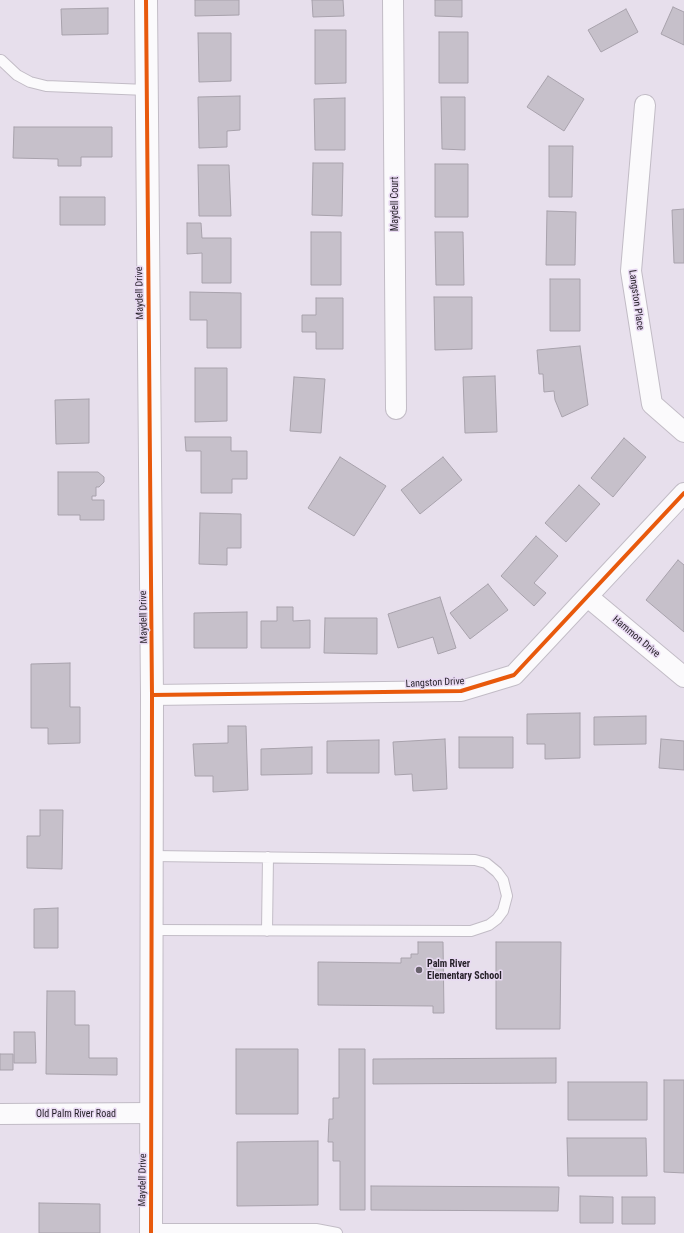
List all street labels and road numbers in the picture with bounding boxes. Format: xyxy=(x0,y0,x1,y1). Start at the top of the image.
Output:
street label: Maydell Court xyxy=(389,177,401,231)
street label: Maydell Drive xyxy=(134,266,146,320)
street label: Langston Place xyxy=(626,269,646,331)
street label: Maydell Drive xyxy=(138,590,150,644)
street label: Hammon Drive xyxy=(610,614,662,660)
street label: Langston Drive xyxy=(405,675,465,691)
street label: Old Palm River Road xyxy=(36,1108,116,1120)
street label: Maydell Drive xyxy=(137,1153,149,1207)

